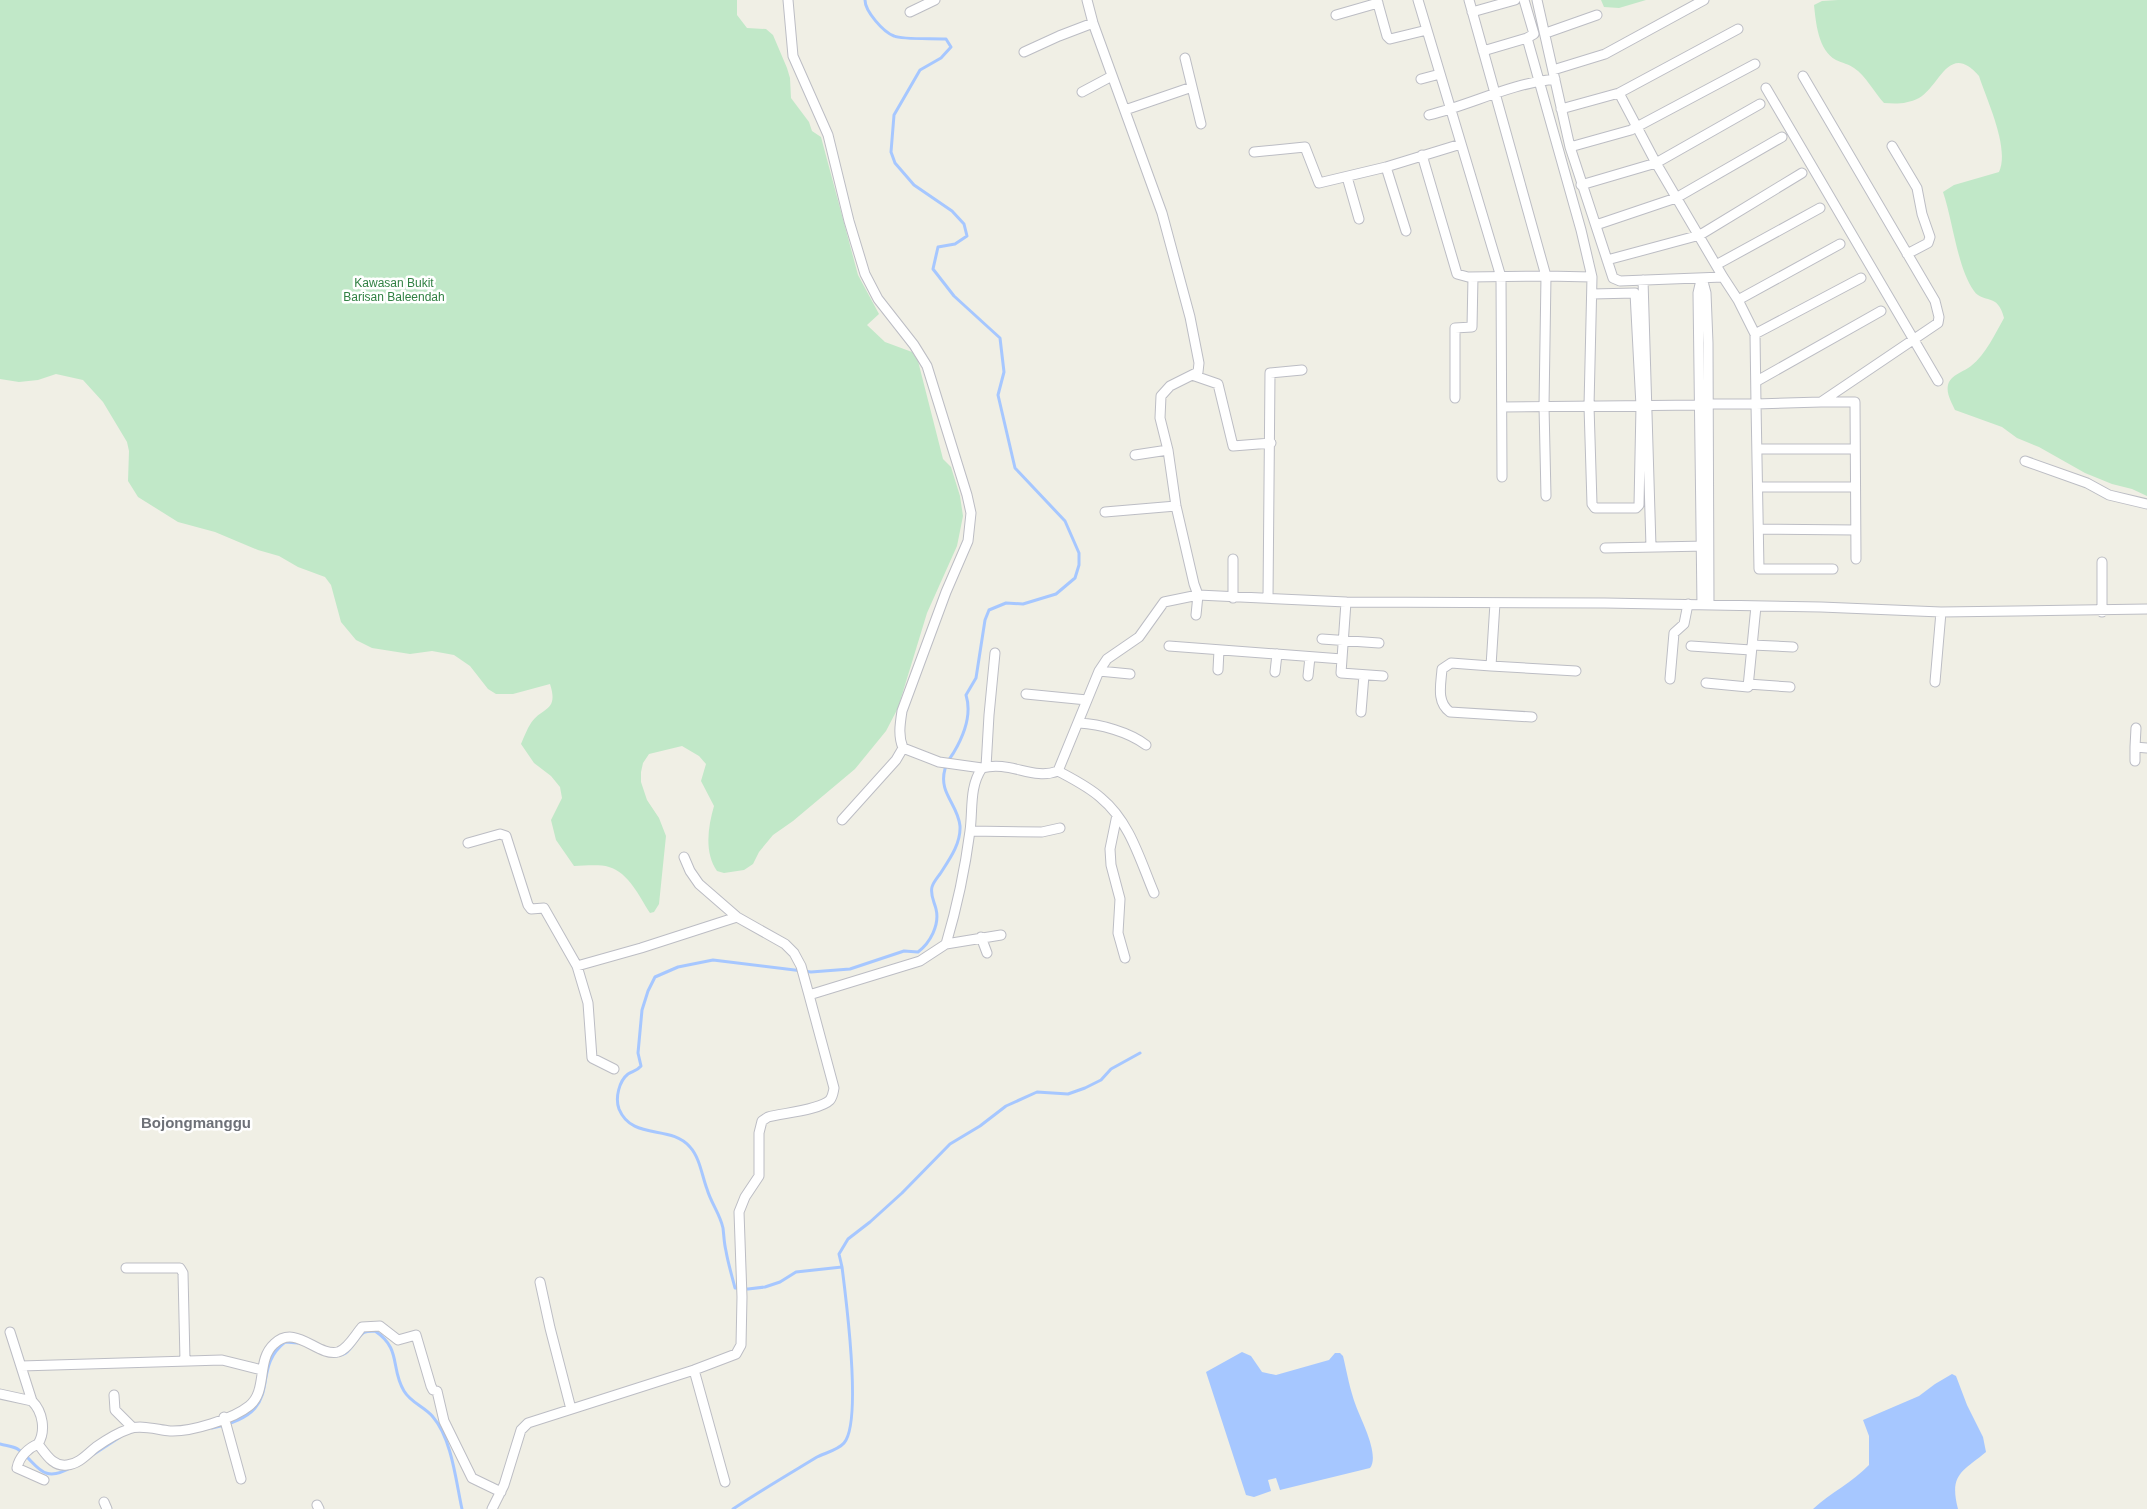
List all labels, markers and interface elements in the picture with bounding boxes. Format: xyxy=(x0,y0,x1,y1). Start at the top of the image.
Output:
park label: Kawasan Bukit Barisan Baleendah xyxy=(343,276,445,304)
district label: Bojongmanggu xyxy=(141,1114,251,1131)

